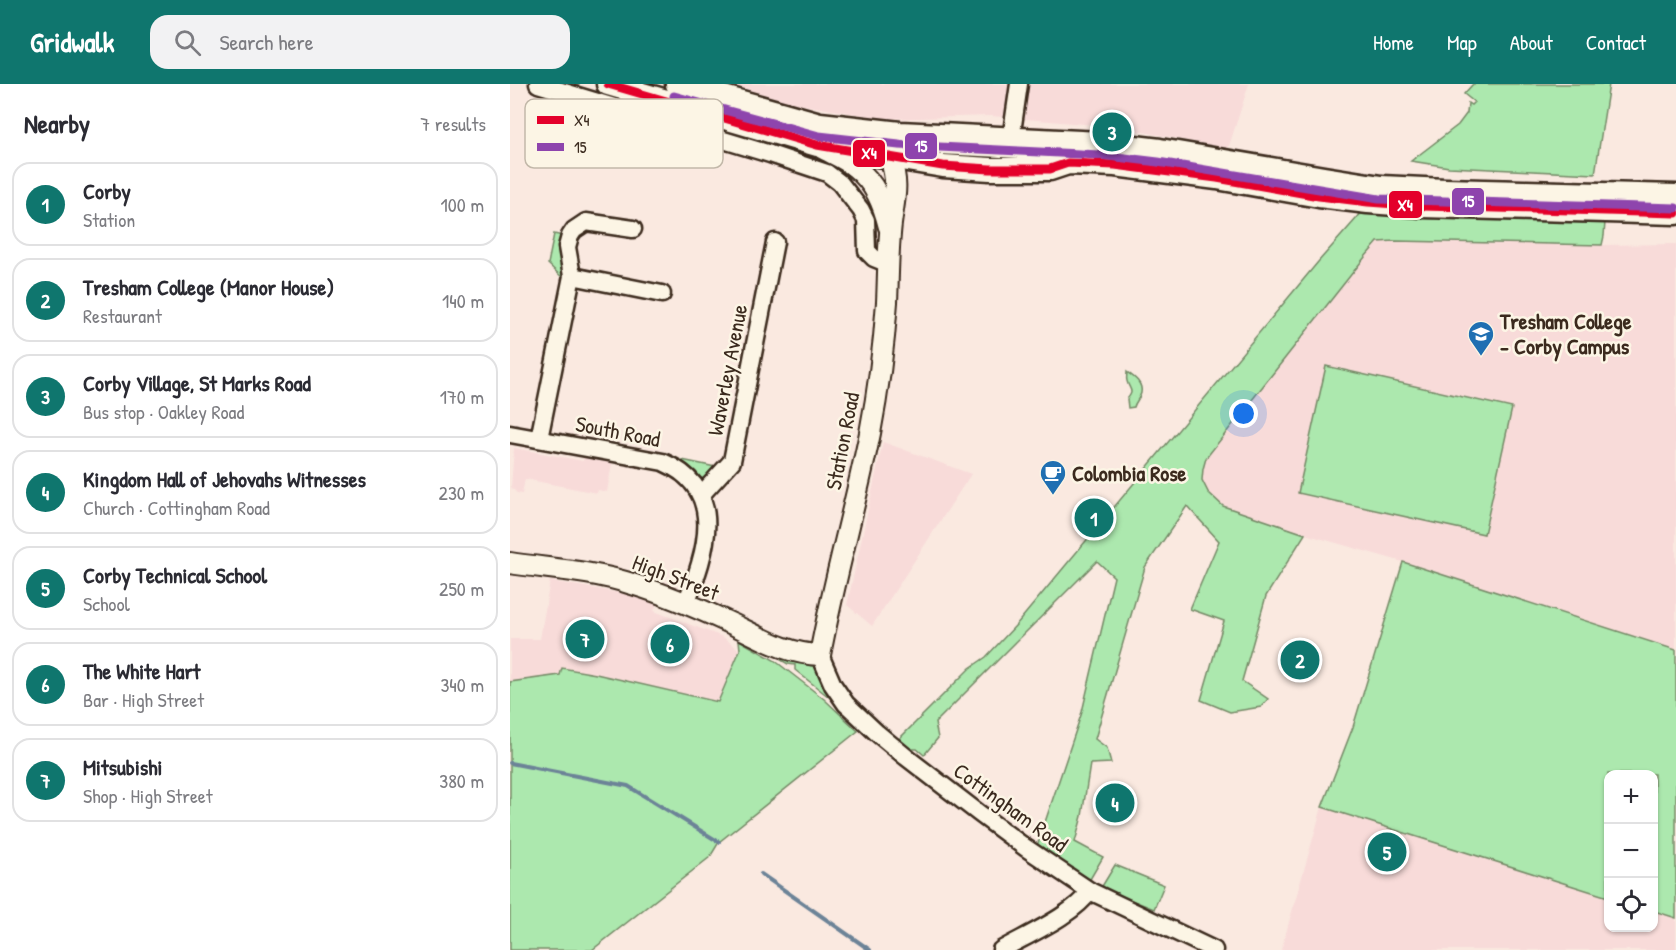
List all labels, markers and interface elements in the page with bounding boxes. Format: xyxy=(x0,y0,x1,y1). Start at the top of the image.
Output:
search box xyxy=(150,15,570,69)
text: Gridwalk xyxy=(30,23,114,61)
icon: search xyxy=(171,26,204,59)
text: Search here xyxy=(219,27,313,57)
text: Home xyxy=(1373,28,1414,57)
text: Map xyxy=(1447,28,1477,57)
text: About xyxy=(1510,28,1553,57)
text: Contact xyxy=(1586,28,1646,57)
legend xyxy=(525,99,723,168)
text: Nearby xyxy=(24,106,90,141)
text: X4 xyxy=(574,109,590,131)
text: 7 results xyxy=(420,110,486,137)
pin: 3 xyxy=(1092,110,1132,154)
line badge: 15 xyxy=(904,132,938,160)
text: 15 xyxy=(915,135,928,157)
text: 15 xyxy=(574,136,587,158)
line badge: X4 xyxy=(852,139,886,168)
text: X4 xyxy=(861,142,877,164)
text: Corby xyxy=(83,176,131,206)
line badge: 15 xyxy=(1451,187,1485,216)
line badge: X4 xyxy=(1388,190,1423,219)
text: 15 xyxy=(1462,190,1475,212)
text: 1 xyxy=(42,191,49,218)
text: 100 m xyxy=(441,191,484,218)
text: X4 xyxy=(1397,194,1413,216)
text: Station xyxy=(83,206,135,233)
text: Tresham College (Manor House) xyxy=(83,272,334,302)
text: 2 xyxy=(41,287,50,314)
text: 140 m xyxy=(442,287,484,314)
text: Restaurant xyxy=(83,302,162,329)
street label: Waverley Avenue xyxy=(700,302,754,438)
place label: Tresham College - Corby Campus xyxy=(1499,306,1632,362)
school or university icon: Tresham College - Corby Campus xyxy=(1466,319,1496,357)
text: Corby Village, St Marks Road xyxy=(83,368,311,398)
text: 3 xyxy=(41,383,50,410)
text: 170 m xyxy=(440,383,484,410)
street label: Station Road xyxy=(818,389,866,492)
text: Bus stop · Oakley Road xyxy=(83,398,244,425)
your location xyxy=(1229,399,1258,428)
street label: South Road xyxy=(573,408,663,454)
cafe icon: Colombia Rose xyxy=(1038,458,1068,496)
place label: Colombia Rose xyxy=(1072,458,1187,488)
text: Kingdom Hall of Jehovahs Witnesses xyxy=(83,464,366,494)
text: 4 xyxy=(42,479,49,506)
text: 230 m xyxy=(439,479,484,506)
text: Church · Cottingham Road xyxy=(83,494,270,521)
pin: 1 xyxy=(1074,496,1114,540)
street label: High Street xyxy=(628,547,724,607)
text: Corby Technical School xyxy=(83,560,267,590)
text: 5 xyxy=(41,575,50,602)
text: 250 m xyxy=(439,575,484,602)
text: School xyxy=(83,590,130,617)
pin: 7 xyxy=(566,616,604,662)
pin: 6 xyxy=(650,622,690,666)
pin: 2 xyxy=(1280,638,1320,682)
text: The White Hart xyxy=(83,656,200,686)
text: 6 xyxy=(42,671,49,698)
text: 340 m xyxy=(440,671,484,698)
text: Bar · High Street xyxy=(83,686,204,713)
text: Mitsubishi xyxy=(83,752,163,782)
street label: Cottingham Road xyxy=(948,755,1075,859)
text: 7 xyxy=(41,767,50,794)
text: 380 m xyxy=(439,767,484,794)
map controls xyxy=(1604,770,1658,932)
button: + xyxy=(1604,770,1658,824)
pin: 4 xyxy=(1096,780,1134,826)
text: Shop · High Street xyxy=(83,782,213,809)
button: − xyxy=(1604,824,1658,878)
pin: 5 xyxy=(1368,830,1406,874)
button: locate xyxy=(1604,878,1658,932)

